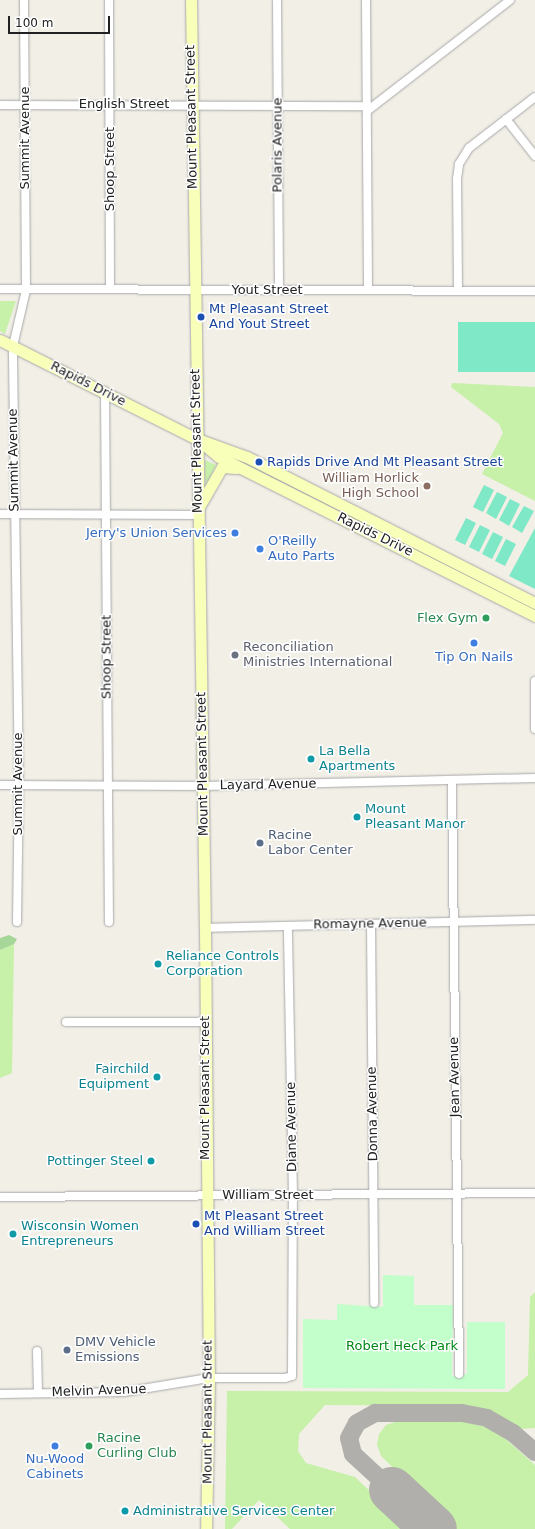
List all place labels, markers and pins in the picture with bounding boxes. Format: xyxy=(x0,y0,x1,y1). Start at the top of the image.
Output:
place label: Mt Pleasant Street And Yout Street xyxy=(209,302,329,333)
marker: Mt Pleasant Street And Yout Street xyxy=(196,312,206,322)
place label: Rapids Drive And Mt Pleasant Street xyxy=(267,454,503,470)
marker: Rapids Drive And Mt Pleasant Street xyxy=(254,457,264,467)
place label: William Horlick High School xyxy=(322,471,419,502)
marker: William Horlick High School xyxy=(422,481,432,491)
place label: Jerry's Union Services xyxy=(86,525,227,541)
marker: Jerry's Union Services xyxy=(230,528,240,538)
place label: O'Reilly Auto Parts xyxy=(268,534,335,565)
marker: O'Reilly Auto Parts xyxy=(255,544,265,554)
place label: Flex Gym xyxy=(417,610,478,626)
marker: Flex Gym xyxy=(481,613,491,623)
marker: Tip On Nails xyxy=(469,638,479,648)
place label: Reconciliation Ministries International xyxy=(243,640,392,671)
place label: Tip On Nails xyxy=(435,649,513,665)
marker: Reconciliation Ministries International xyxy=(230,650,240,660)
place label: La Bella Apartments xyxy=(319,744,395,775)
marker: La Bella Apartments xyxy=(306,754,316,764)
place label: Mount Pleasant Manor xyxy=(365,802,465,833)
marker: Mount Pleasant Manor xyxy=(352,812,362,822)
place label: Racine Labor Center xyxy=(268,828,353,859)
marker: Racine Labor Center xyxy=(255,838,265,848)
place label: Reliance Controls Corporation xyxy=(166,949,279,980)
marker: Reliance Controls Corporation xyxy=(153,959,163,969)
place label: Fairchild Equipment xyxy=(78,1062,149,1093)
marker: Fairchild Equipment xyxy=(152,1072,162,1082)
place label: Pottinger Steel xyxy=(47,1153,143,1169)
marker: Pottinger Steel xyxy=(146,1156,156,1166)
place label: Mt Pleasant Street And William Street xyxy=(204,1209,325,1240)
place label: Wisconsin Women Entrepreneurs xyxy=(21,1219,139,1250)
marker: Mt Pleasant Street And William Street xyxy=(191,1219,201,1229)
marker: Wisconsin Women Entrepreneurs xyxy=(8,1229,18,1239)
place label: DMV Vehicle Emissions xyxy=(75,1335,156,1366)
marker: DMV Vehicle Emissions xyxy=(62,1345,72,1355)
place label: Racine Curling Club xyxy=(97,1431,177,1462)
marker: Nu-Wood Cabinets xyxy=(50,1441,60,1451)
marker: Racine Curling Club xyxy=(84,1441,94,1451)
place label: Nu-Wood Cabinets xyxy=(26,1452,84,1483)
place label: Administrative Services Center xyxy=(133,1503,334,1519)
marker: Administrative Services Center xyxy=(120,1506,130,1516)

